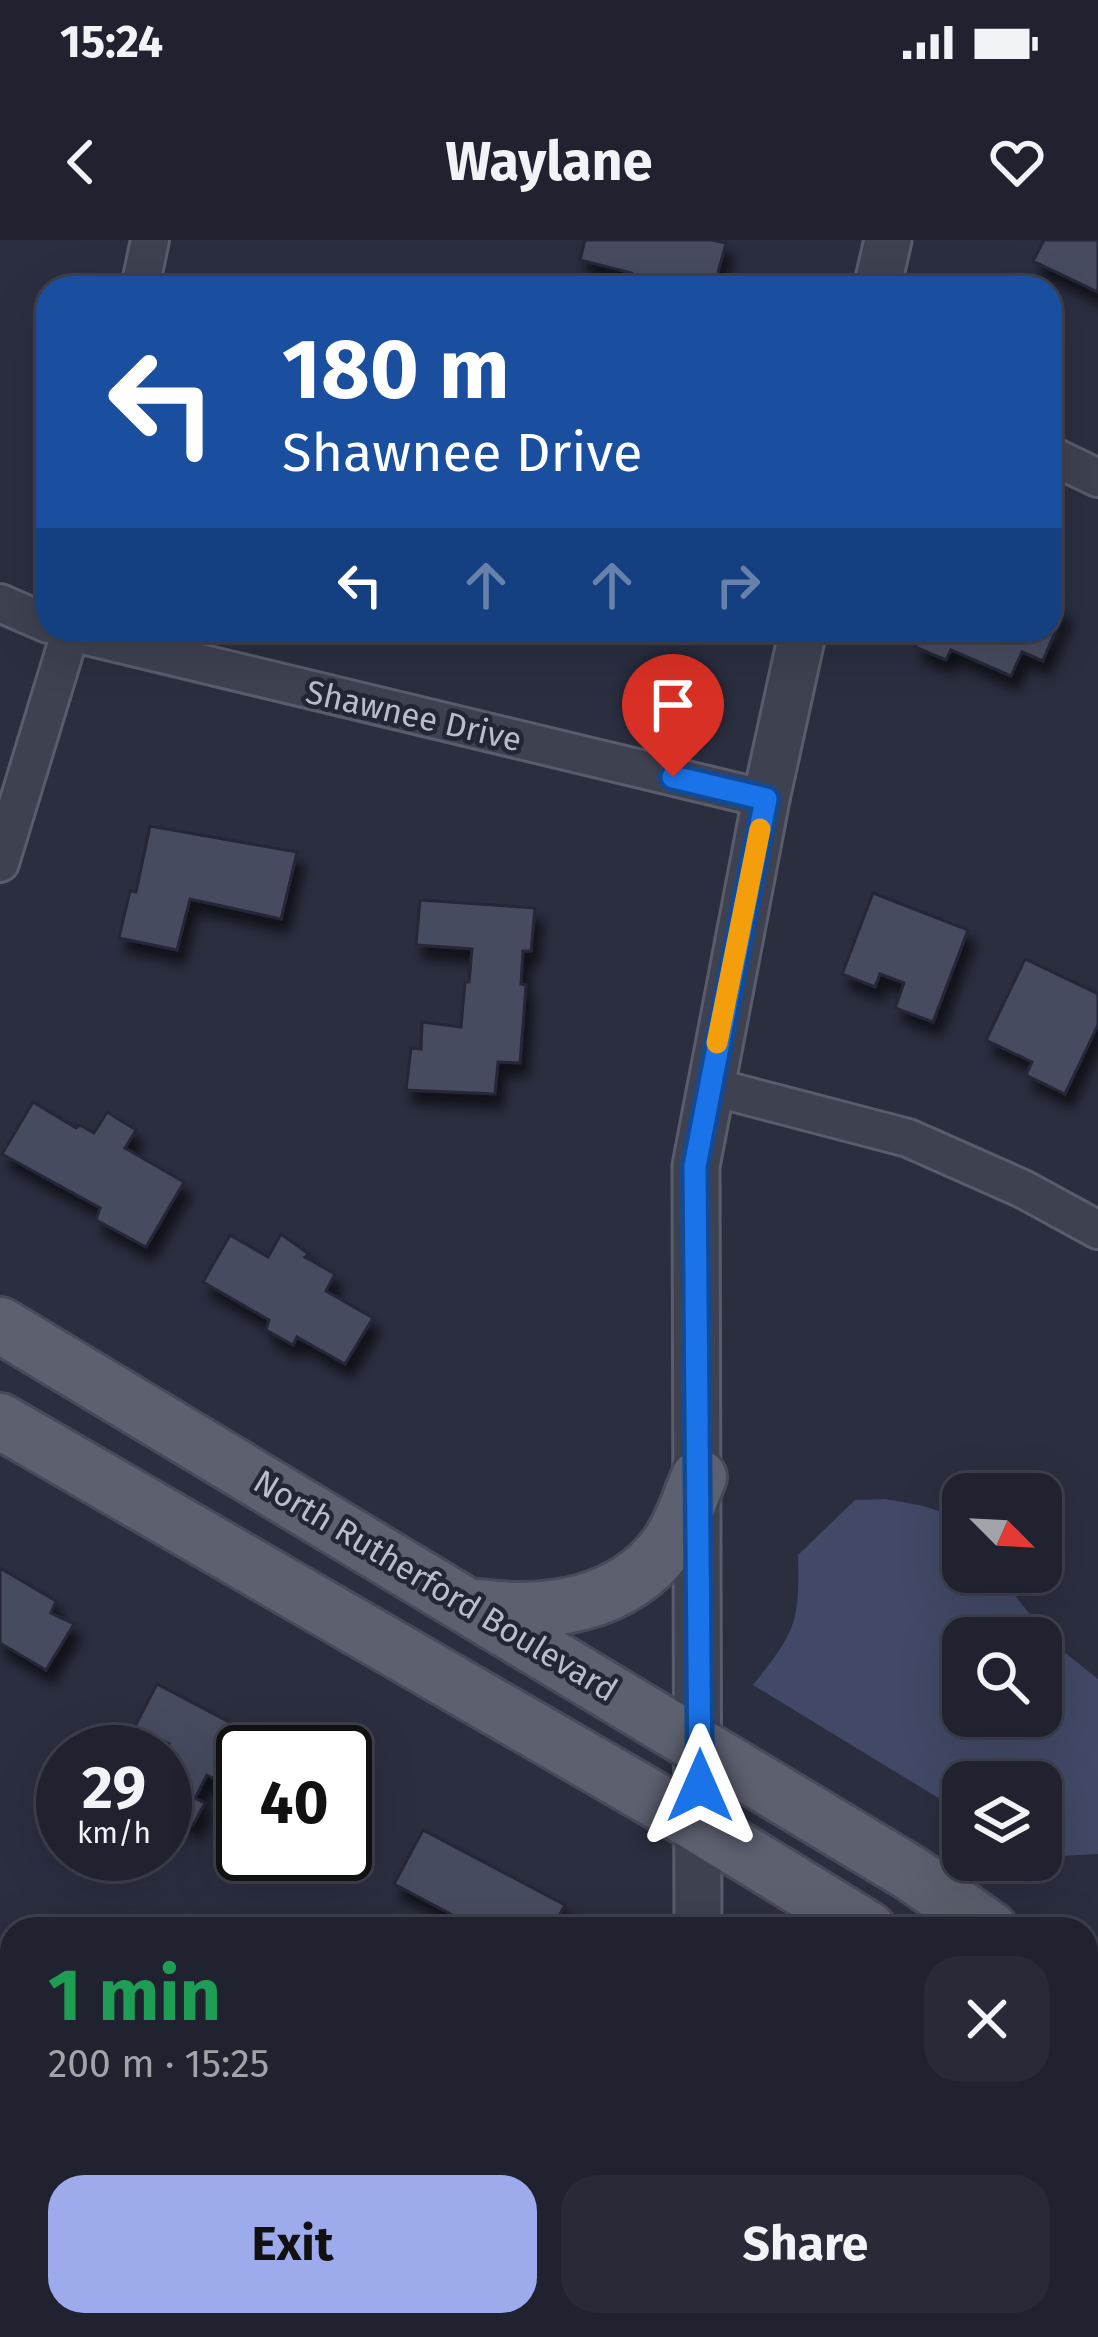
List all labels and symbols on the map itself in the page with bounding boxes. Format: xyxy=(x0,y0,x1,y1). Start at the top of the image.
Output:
pin xyxy=(622,654,724,777)
street label: Shawnee Drive xyxy=(302,672,526,760)
street label: North Rutherford Boulevard xyxy=(246,1461,624,1710)
north arrow xyxy=(942,1473,1062,1593)
position arrow xyxy=(637,1723,763,1849)
speed limit sign: 40 xyxy=(216,1725,372,1881)

